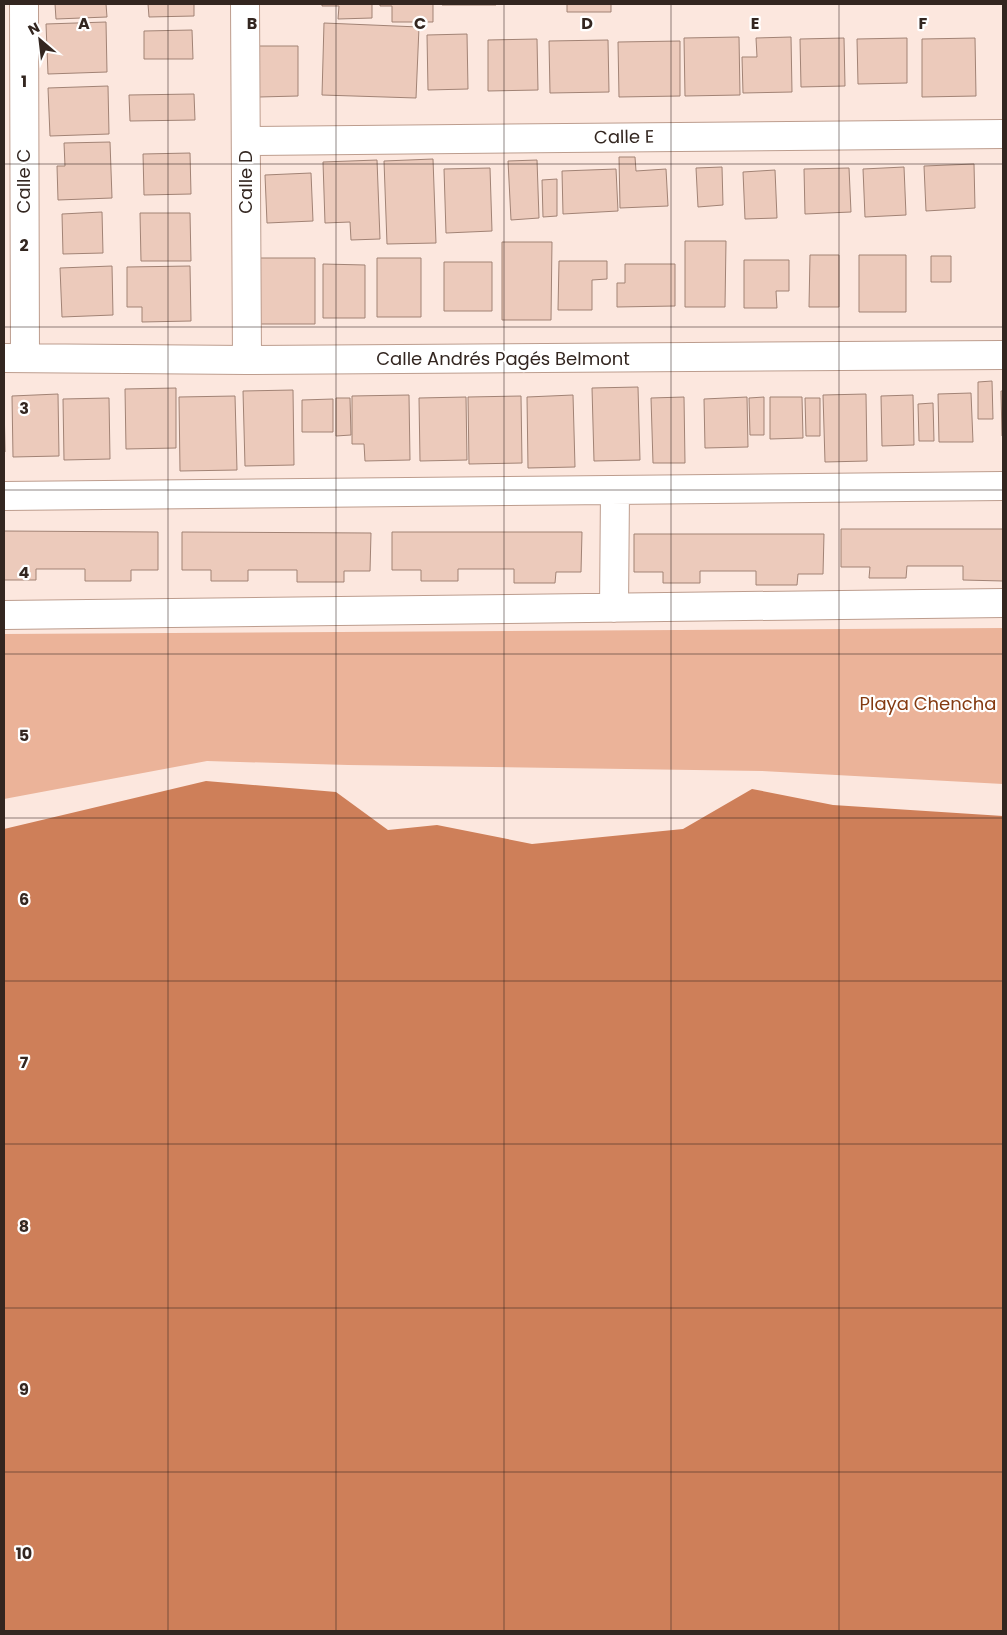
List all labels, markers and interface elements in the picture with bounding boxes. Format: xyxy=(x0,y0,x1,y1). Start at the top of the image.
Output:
text: A xyxy=(78,12,90,35)
text: B xyxy=(247,12,257,35)
text: C xyxy=(414,12,426,35)
text: D xyxy=(581,12,593,35)
text: E xyxy=(751,12,759,35)
text: F xyxy=(919,12,928,35)
north arrow xyxy=(15,15,65,65)
text: N xyxy=(25,17,43,40)
text: 1 xyxy=(21,70,27,93)
street label: Calle E xyxy=(594,123,654,150)
street label: Calle C xyxy=(11,149,36,213)
street label: Calle D xyxy=(233,150,258,214)
text: 2 xyxy=(19,234,29,257)
street label: Calle Andrés Pagés Belmont xyxy=(376,346,630,371)
text: 3 xyxy=(19,397,29,420)
text: 4 xyxy=(19,561,30,584)
park label: Playa Chencha xyxy=(860,691,996,716)
text: 5 xyxy=(19,724,29,747)
text: 6 xyxy=(19,888,29,911)
text: 7 xyxy=(20,1051,29,1074)
text: 8 xyxy=(19,1215,29,1238)
text: 9 xyxy=(19,1378,29,1401)
text: 10 xyxy=(16,1542,32,1565)

